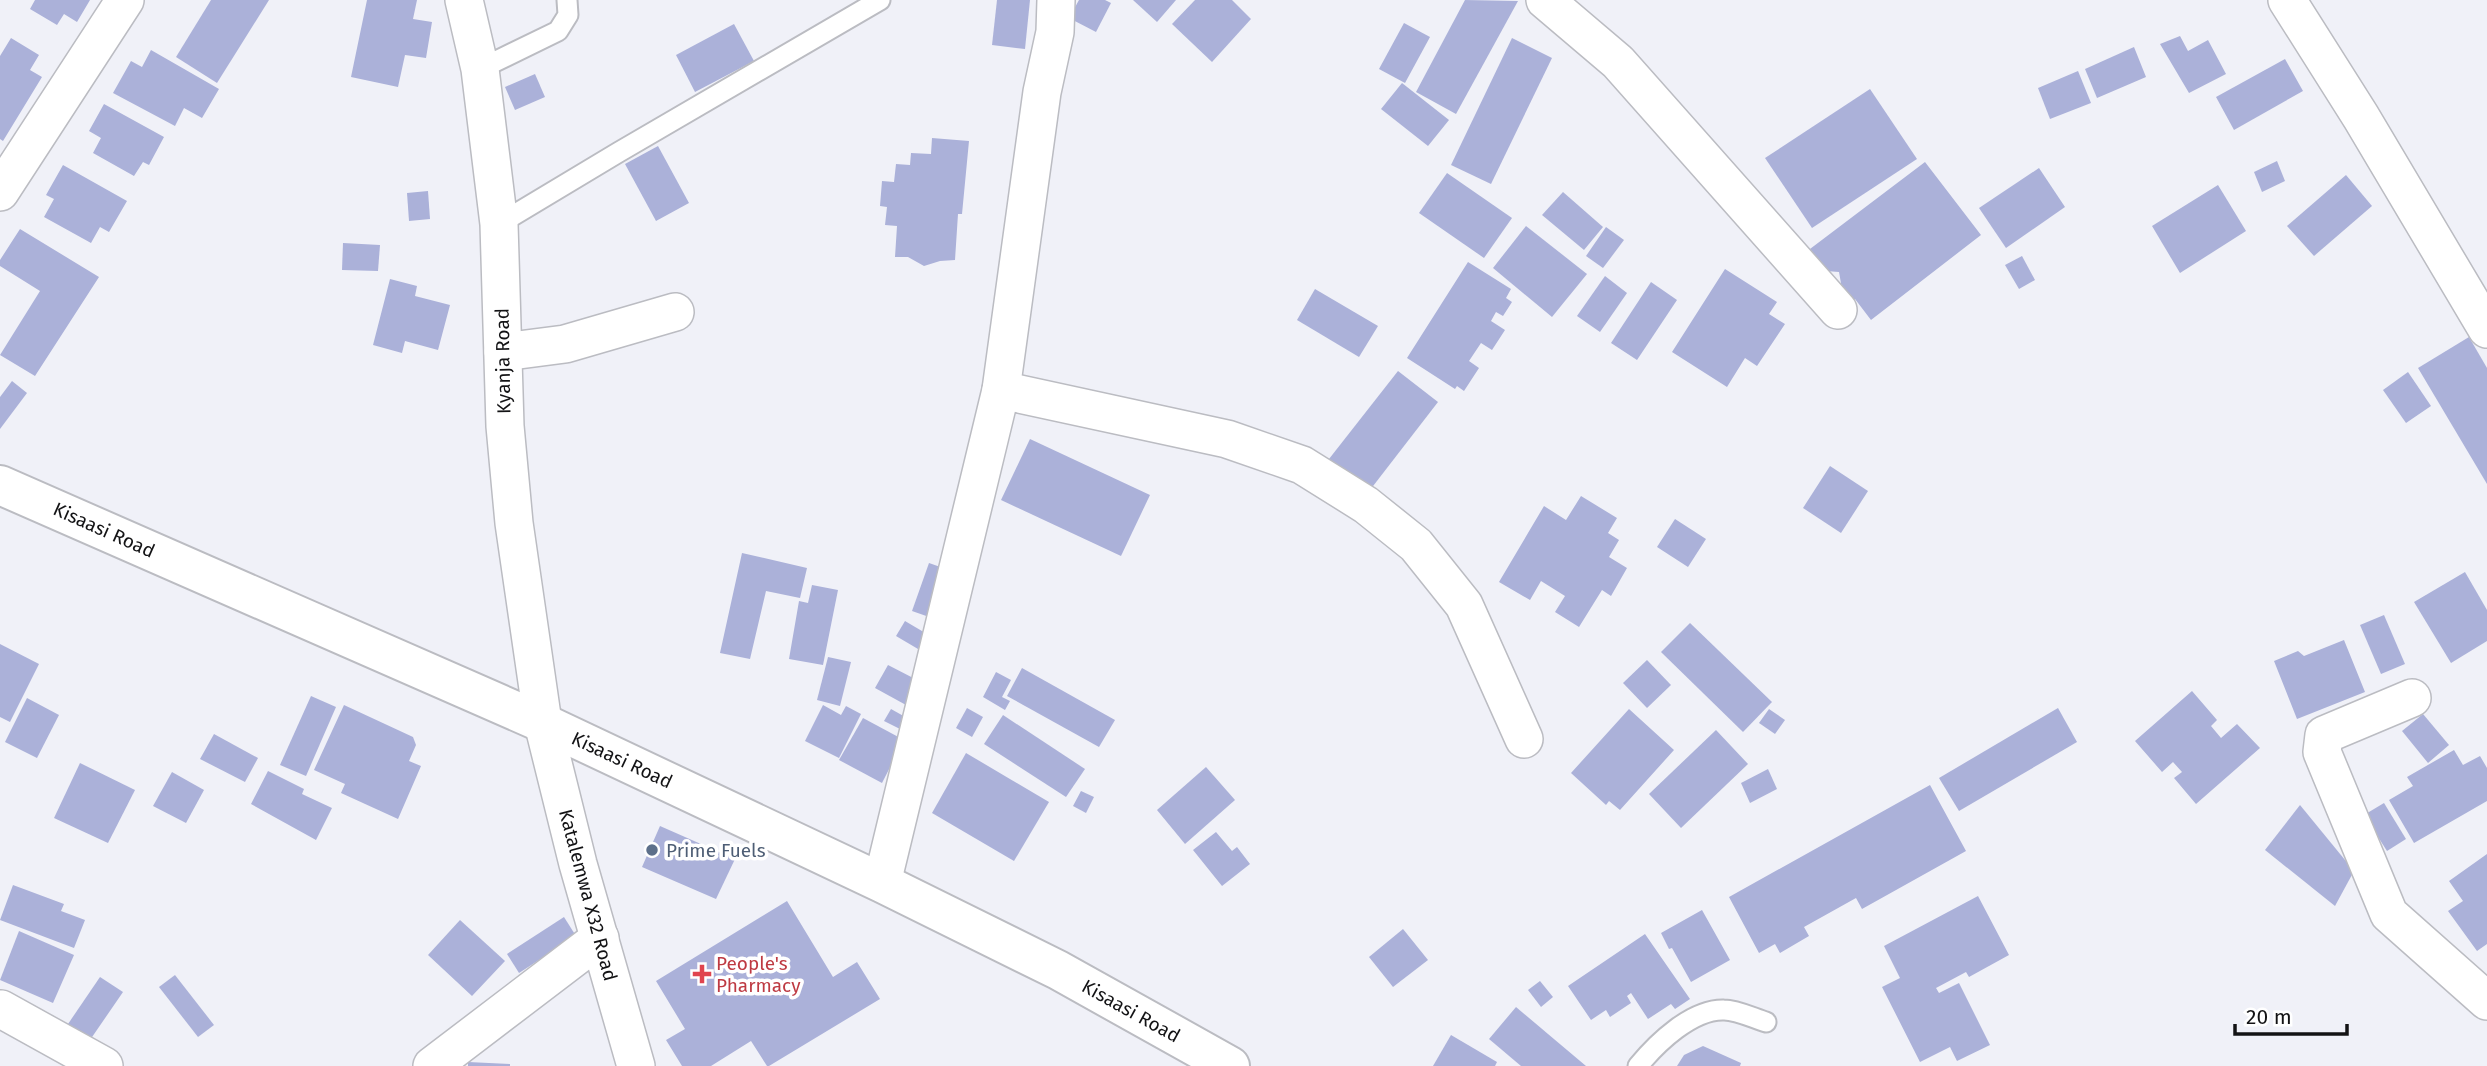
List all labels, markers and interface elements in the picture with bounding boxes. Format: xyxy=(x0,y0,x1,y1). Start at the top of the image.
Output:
street label: Kyanja Road xyxy=(491,308,515,414)
street label: Kisaasi Road xyxy=(50,497,158,563)
street label: Kisaasi Road xyxy=(568,727,676,793)
street label: Katalemwa X32 Road xyxy=(554,807,622,983)
place label: Prime Fuels xyxy=(666,839,766,862)
marker: Prime Fuels xyxy=(644,842,660,858)
place label: People's Pharmacy xyxy=(716,952,801,997)
marker: People's Pharmacy xyxy=(694,966,710,982)
street label: Kisaasi Road xyxy=(1078,975,1184,1047)
scale bar xyxy=(2235,992,2347,1036)
text: 20 m xyxy=(2246,1004,2292,1030)

